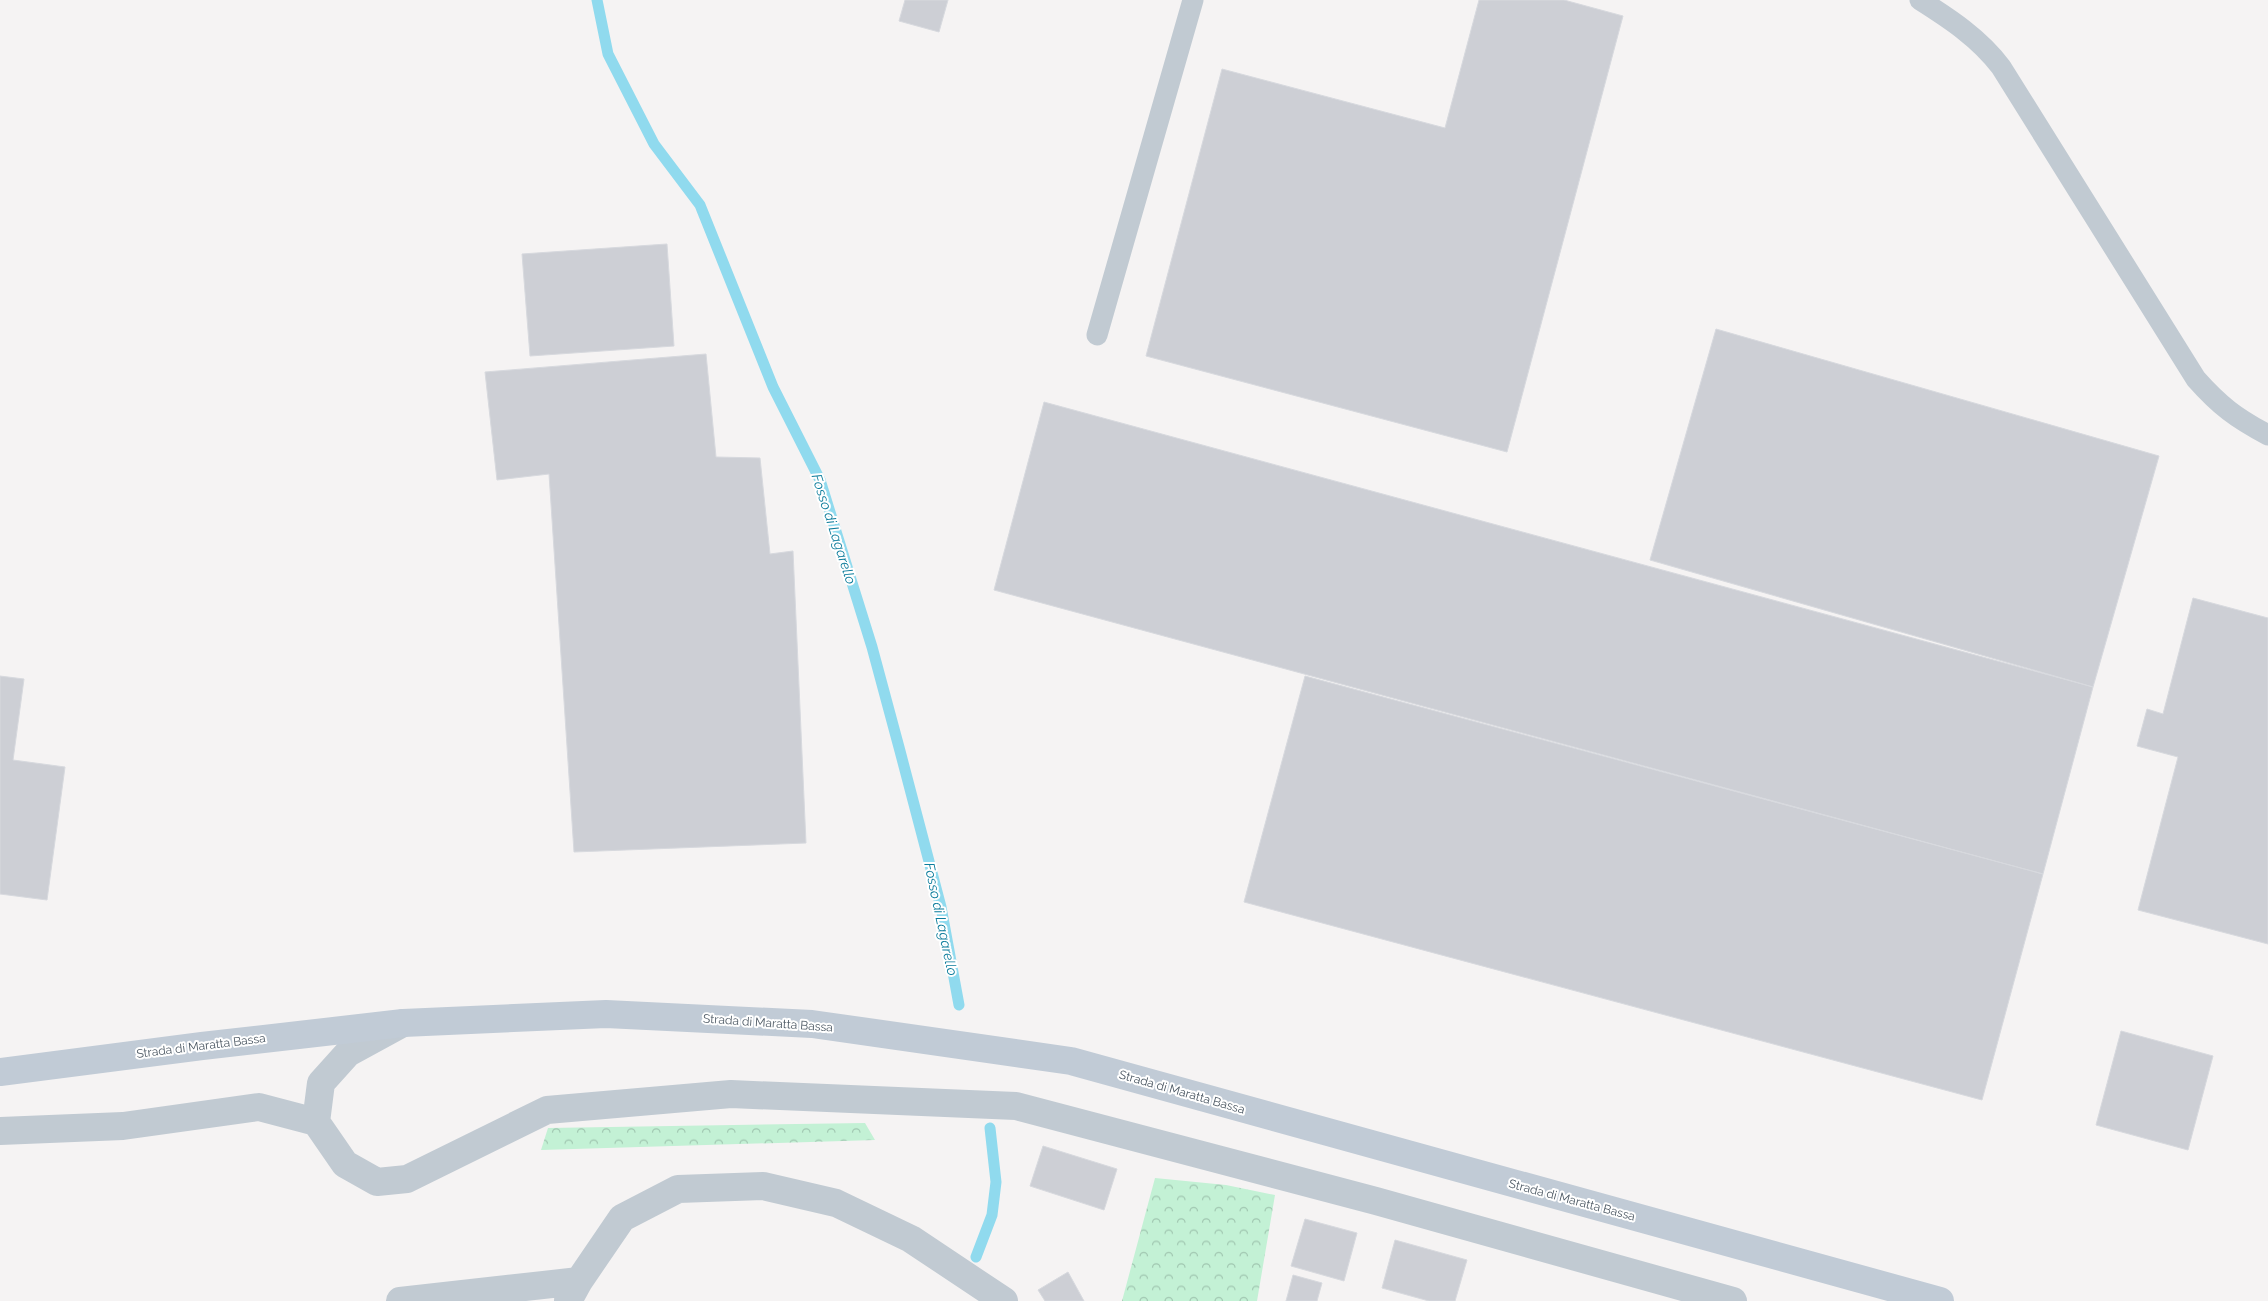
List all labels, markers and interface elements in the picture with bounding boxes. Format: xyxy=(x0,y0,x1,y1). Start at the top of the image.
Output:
water label: Fosso di Lagarello xyxy=(809,472,859,586)
water label: Fosso di Lagarello xyxy=(921,861,961,977)
street label: Strada di Maratta Bassa xyxy=(703,1011,833,1035)
street label: Strada di Maratta Bassa xyxy=(136,1031,266,1061)
street label: Strada di Maratta Bassa xyxy=(1118,1067,1246,1117)
street label: Strada di Maratta Bassa xyxy=(1507,1176,1637,1224)

